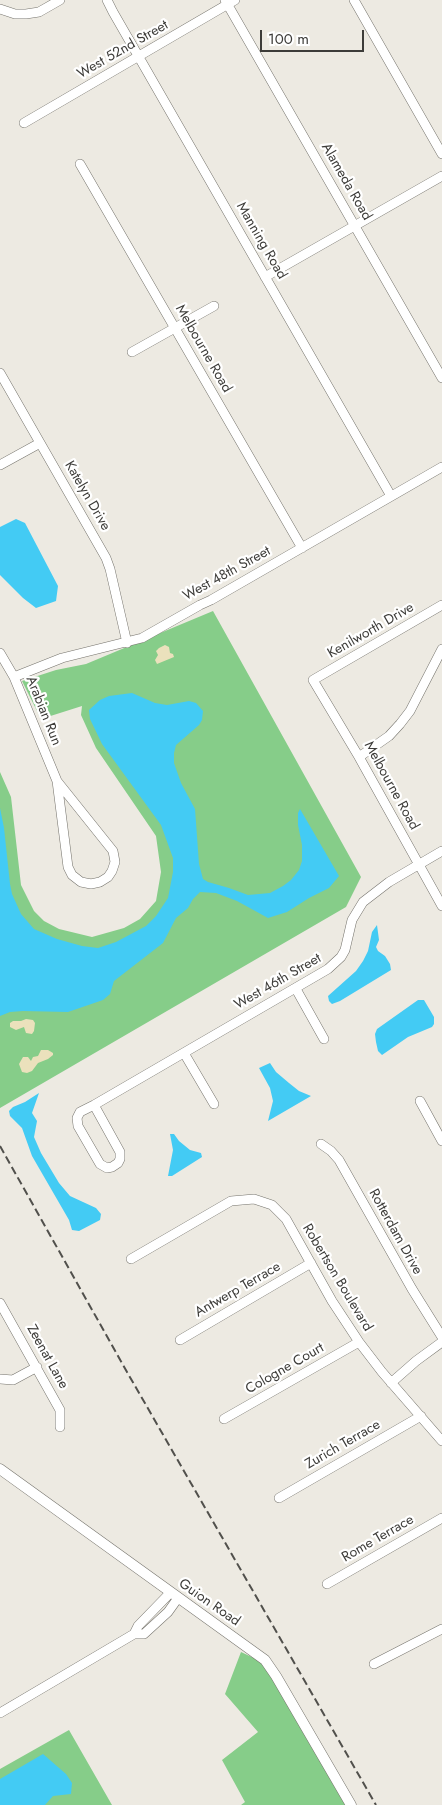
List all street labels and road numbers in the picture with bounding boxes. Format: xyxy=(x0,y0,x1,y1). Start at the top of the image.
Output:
street label: West 52nd Street xyxy=(75,17,171,83)
street label: Alameda Road xyxy=(317,140,375,224)
street label: Manning Road xyxy=(232,199,290,283)
street label: Melbourne Road xyxy=(171,302,235,396)
street label: Katelyn Drive xyxy=(60,458,114,534)
street label: West 48th Street xyxy=(180,543,274,605)
street label: Kenilworth Drive xyxy=(325,600,417,662)
street label: Arabian Run xyxy=(21,674,65,748)
street label: Melbourne Road xyxy=(360,739,422,833)
street label: West 46th Street xyxy=(231,950,325,1014)
street label: Rotterdam Drive xyxy=(365,1186,425,1278)
street label: Robertson Boulevard xyxy=(298,1221,376,1335)
street label: Antwerp Terrace xyxy=(192,1259,284,1321)
street label: Zeenat Lane xyxy=(22,1322,72,1392)
street label: Cologne Court xyxy=(243,1340,327,1398)
street label: Zurich Terrace xyxy=(303,1417,383,1473)
street label: Rome Terrace xyxy=(339,1512,417,1566)
street label: Guion Road xyxy=(175,1576,243,1630)

